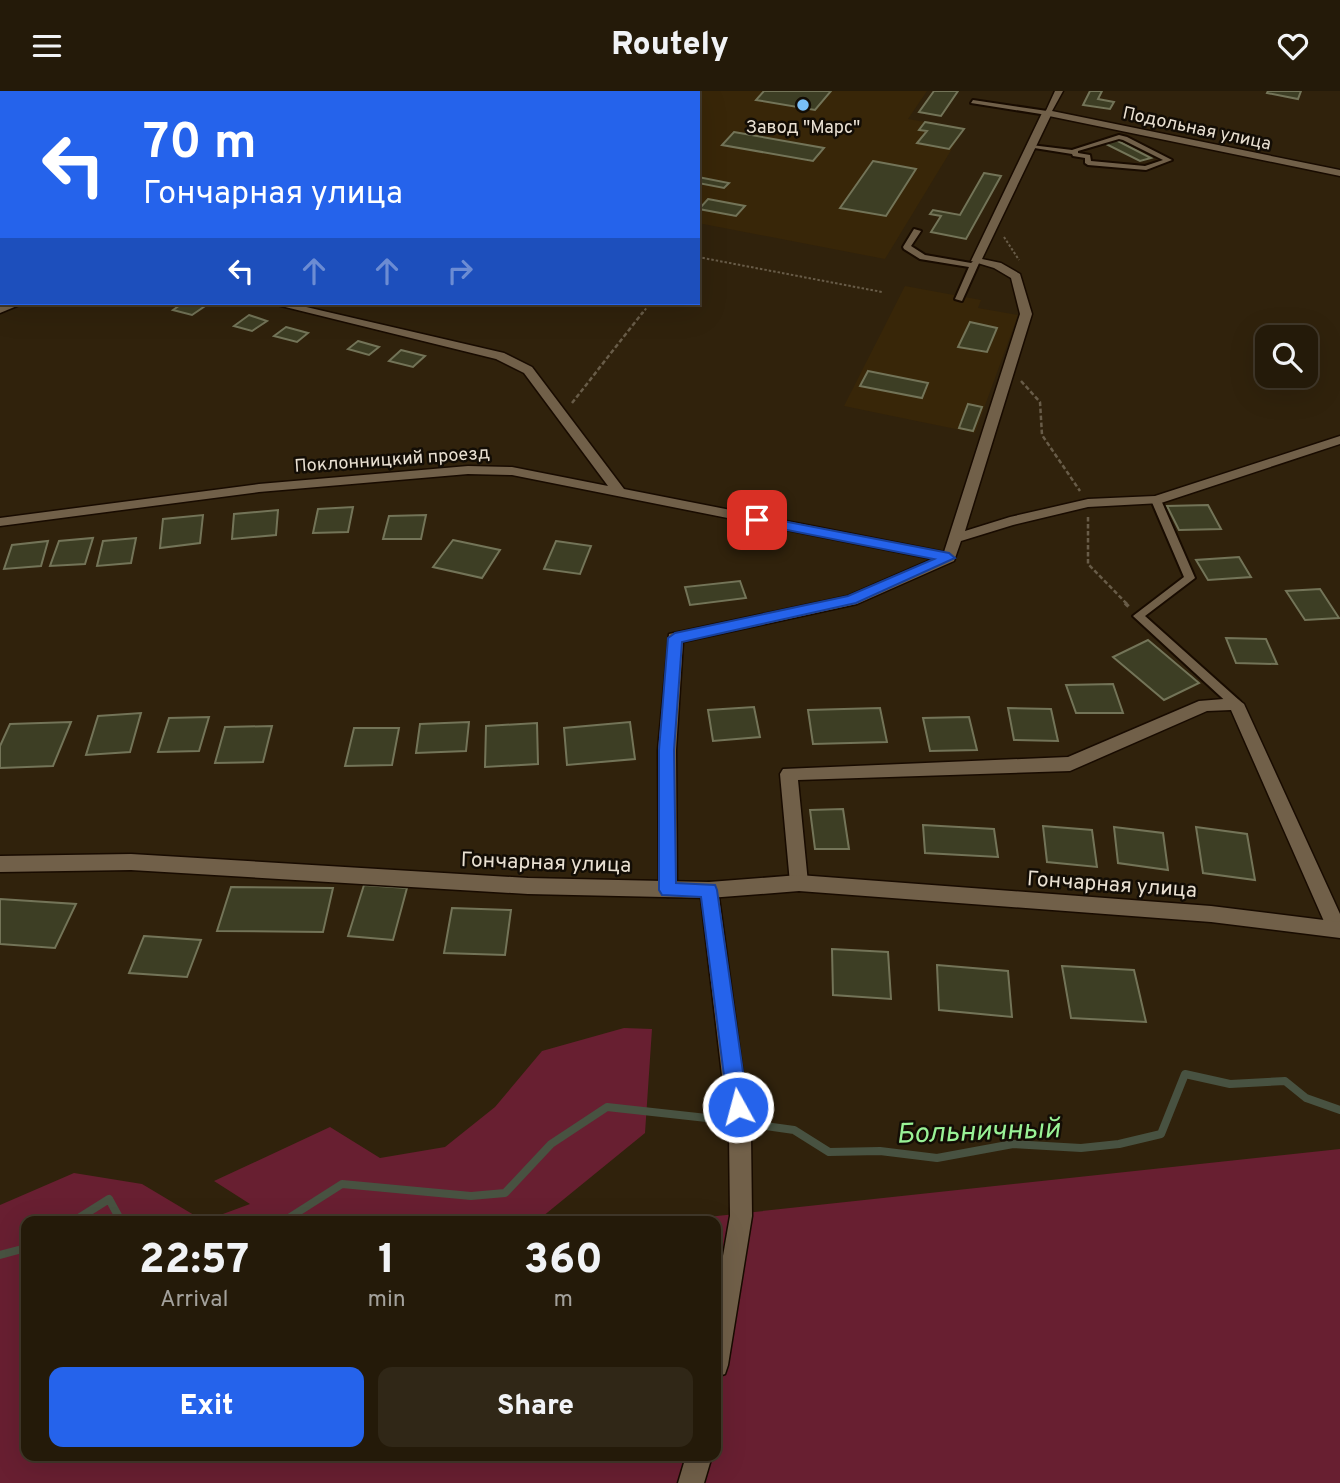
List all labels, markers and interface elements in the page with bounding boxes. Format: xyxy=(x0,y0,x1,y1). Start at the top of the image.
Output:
text: Routely xyxy=(611,26,729,66)
icon: menu xyxy=(28,27,66,65)
icon: heart xyxy=(1274,27,1312,65)
marker: Завод "Марс" xyxy=(795,97,811,113)
street label: Подольная улица xyxy=(1120,102,1273,156)
text: 70 m xyxy=(143,114,257,176)
place label: Завод "Марс" xyxy=(746,117,860,140)
icon: left xyxy=(28,119,119,210)
text: Гончарная улица xyxy=(143,175,403,215)
icon: left xyxy=(222,252,260,290)
icon: ahead xyxy=(295,252,333,290)
icon: ahead xyxy=(368,252,406,290)
icon: right xyxy=(441,252,479,290)
map controls xyxy=(1255,325,1318,388)
button: search xyxy=(1255,325,1318,388)
street label: Поклонницкий проезд xyxy=(294,442,491,479)
pin xyxy=(727,490,787,550)
icon: arrive xyxy=(738,501,776,539)
street label: Гончарная улица xyxy=(460,847,632,880)
street label: Гончарная улица xyxy=(1026,866,1198,905)
position arrow xyxy=(701,1070,775,1144)
water label: Больничный xyxy=(896,1112,1062,1154)
text: 22:57 xyxy=(139,1235,249,1288)
text: 1 xyxy=(378,1235,395,1288)
text: 360 xyxy=(524,1235,603,1288)
text: Arrival xyxy=(160,1286,228,1315)
text: min xyxy=(367,1286,406,1315)
text: m xyxy=(554,1286,573,1315)
button: Exit xyxy=(49,1367,364,1447)
button: Share xyxy=(378,1367,693,1447)

